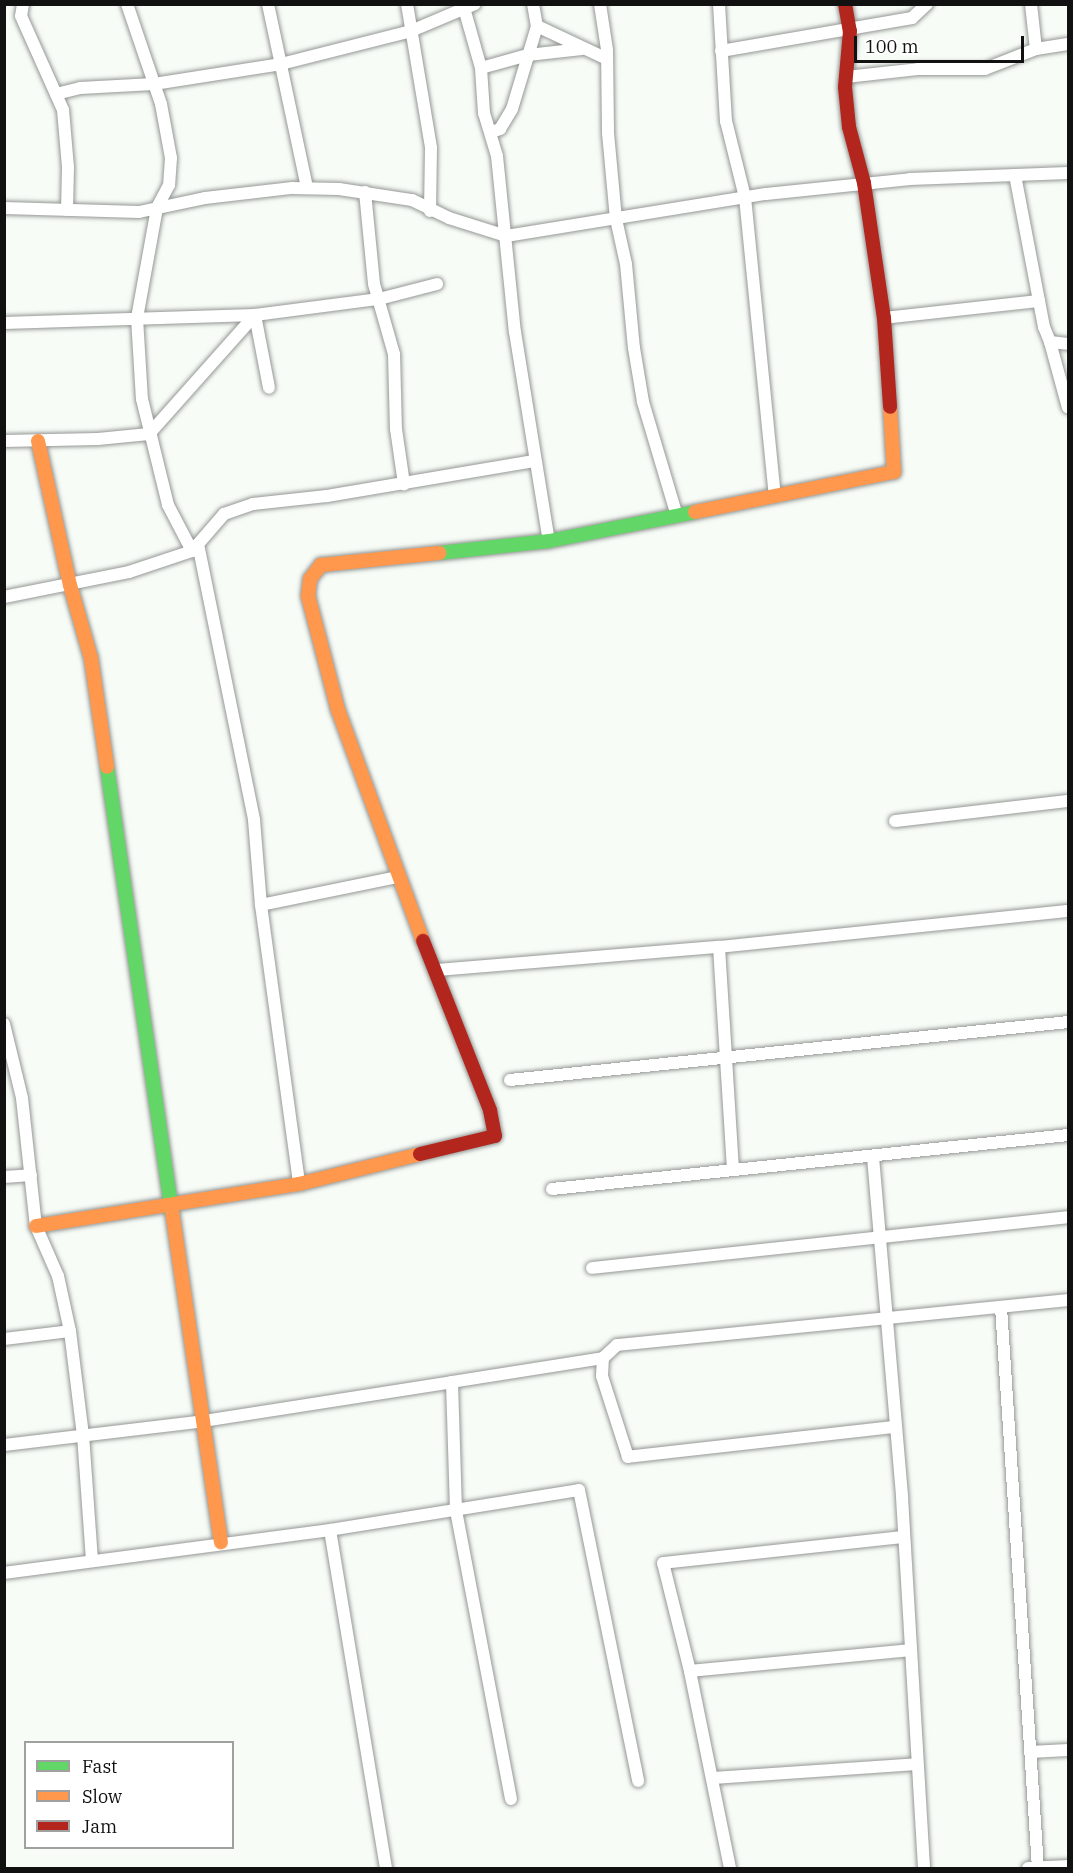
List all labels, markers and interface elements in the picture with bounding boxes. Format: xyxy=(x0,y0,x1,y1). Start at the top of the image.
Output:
scale bar xyxy=(857,24,1026,62)
text: 100 m xyxy=(865,35,919,58)
legend xyxy=(24,1741,234,1849)
text: Fast xyxy=(82,1755,117,1778)
text: Slow xyxy=(82,1785,122,1808)
text: Jam xyxy=(82,1815,117,1838)

